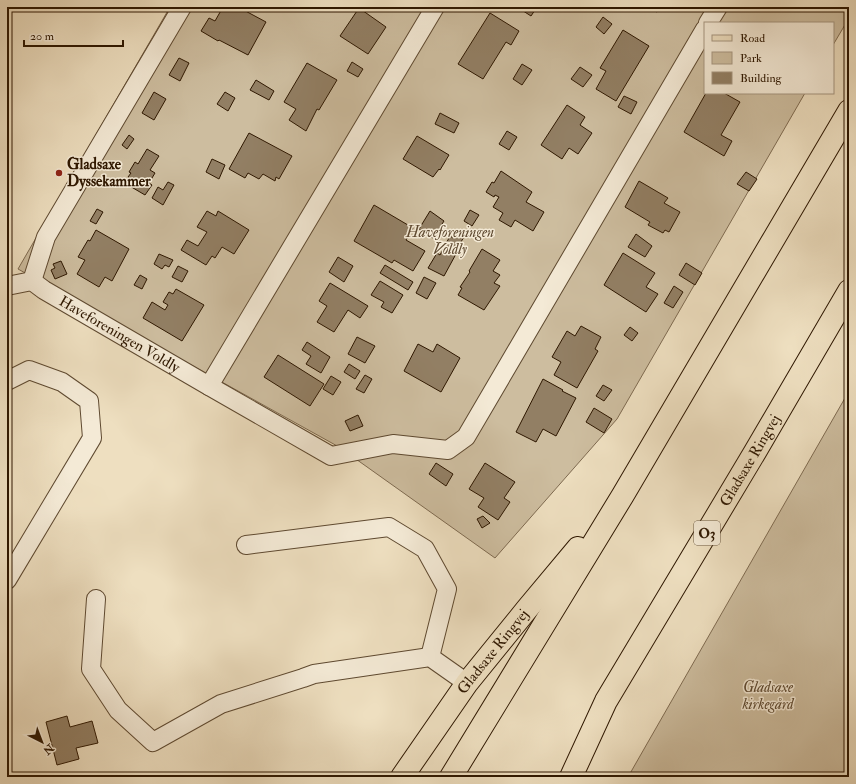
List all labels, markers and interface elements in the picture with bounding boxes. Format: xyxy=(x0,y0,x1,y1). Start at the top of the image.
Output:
scale bar xyxy=(24,22,123,48)
legend xyxy=(704,22,834,94)
text: 20 m xyxy=(30,29,55,44)
text: Road xyxy=(740,31,765,46)
text: Park xyxy=(740,51,762,66)
text: Building xyxy=(740,71,783,86)
place label: Gladsaxe Dyssekammer xyxy=(67,155,151,192)
marker: Gladsaxe Dyssekammer xyxy=(54,168,64,178)
park label: Haveforeningen Voldly xyxy=(405,223,494,259)
street label: Haveforeningen Voldly xyxy=(55,292,184,377)
street label: Gladsaxe Ringvej xyxy=(716,411,785,510)
road number: O3 xyxy=(694,521,720,545)
street label: Gladsaxe Ringvej xyxy=(453,605,533,698)
park label: Gladsaxe kirkegård xyxy=(741,678,795,714)
north arrow xyxy=(22,722,62,762)
text: N xyxy=(39,740,57,758)

